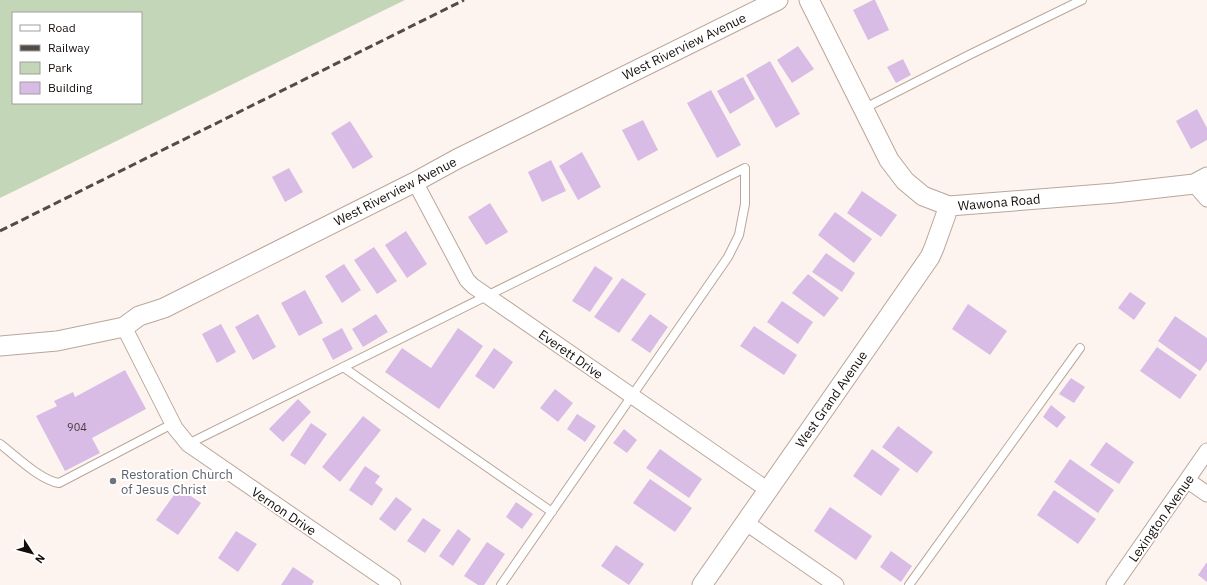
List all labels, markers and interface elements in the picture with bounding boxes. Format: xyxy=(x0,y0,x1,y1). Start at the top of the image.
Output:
street label: West Riverview Avenue xyxy=(620,9,749,84)
legend xyxy=(12,12,142,104)
text: Road xyxy=(48,20,76,35)
text: Railway xyxy=(48,40,90,55)
text: Park xyxy=(48,60,73,75)
text: Building xyxy=(48,80,93,95)
street label: West Riverview Avenue xyxy=(331,153,459,230)
street label: Wawona Road xyxy=(957,190,1041,215)
street label: Everett Drive xyxy=(535,326,606,383)
street label: West Grand Avenue xyxy=(792,348,871,451)
house number: 904 xyxy=(67,420,87,434)
place label: Restoration Church of Jesus Christ xyxy=(121,466,233,498)
street label: Lexington Avenue xyxy=(1125,471,1198,565)
marker: Restoration Church of Jesus Christ xyxy=(108,476,118,486)
street label: Vernon Drive xyxy=(248,483,319,539)
north arrow xyxy=(12,533,52,573)
text: N xyxy=(32,552,48,566)

